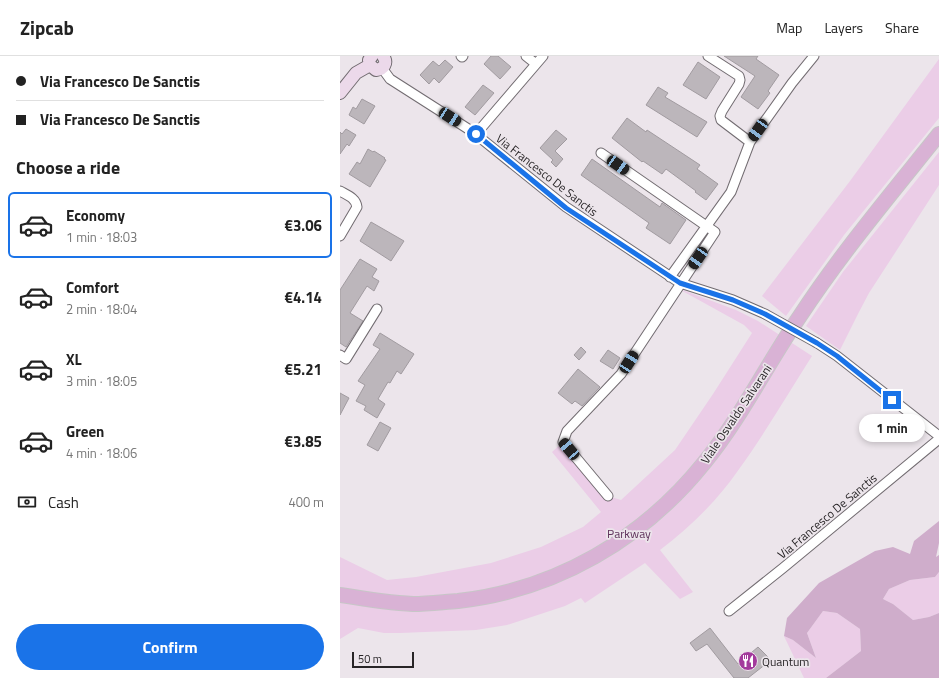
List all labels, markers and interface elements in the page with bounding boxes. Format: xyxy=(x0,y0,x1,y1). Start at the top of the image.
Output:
text: Zipcab xyxy=(20,13,74,42)
text: Map xyxy=(776,17,802,38)
text: Layers xyxy=(824,17,863,38)
text: Share xyxy=(885,17,919,38)
text: Via Francesco De Sanctis xyxy=(40,70,200,93)
car xyxy=(437,105,463,129)
text: Via Francesco De Sanctis xyxy=(40,108,200,131)
car xyxy=(746,117,770,143)
route start xyxy=(467,125,485,143)
street label: Via Francesco De Sanctis xyxy=(492,129,602,221)
car xyxy=(605,153,631,177)
text: Choose a ride xyxy=(16,154,120,181)
text: Economy xyxy=(66,204,125,227)
icon: car xyxy=(18,207,54,243)
text: €3.06 xyxy=(285,214,322,237)
text: 1 min · 18:03 xyxy=(66,227,137,247)
car xyxy=(686,245,710,271)
text: Comfort xyxy=(66,276,119,299)
icon: car xyxy=(18,279,54,315)
text: €4.14 xyxy=(285,286,322,309)
text: 2 min · 18:04 xyxy=(66,299,137,319)
text: XL xyxy=(66,348,82,371)
car xyxy=(617,349,641,375)
icon: car xyxy=(18,351,54,387)
text: €5.21 xyxy=(285,358,322,381)
street label: Viale Osvaldo Salvarani xyxy=(696,360,776,468)
text: 3 min · 18:05 xyxy=(66,371,137,391)
route end xyxy=(883,391,901,409)
callout: 1 min xyxy=(859,414,925,442)
text: 1 min xyxy=(876,418,908,438)
text: Green xyxy=(66,420,104,443)
icon: car xyxy=(18,423,54,459)
text: €3.85 xyxy=(285,430,322,453)
car xyxy=(557,436,581,462)
text: 4 min · 18:06 xyxy=(66,443,137,463)
street label: Via Francesco De Sanctis xyxy=(773,468,881,563)
icon: cash xyxy=(16,491,38,513)
text: Cash xyxy=(48,491,79,514)
text: 400 m xyxy=(288,492,324,512)
park label: Parkway xyxy=(607,524,651,543)
button: Confirm xyxy=(16,624,324,670)
scale bar xyxy=(352,650,414,669)
restaurant icon: Quantum xyxy=(737,650,759,672)
text: 50 m xyxy=(358,651,382,667)
place label: Quantum xyxy=(762,652,809,671)

